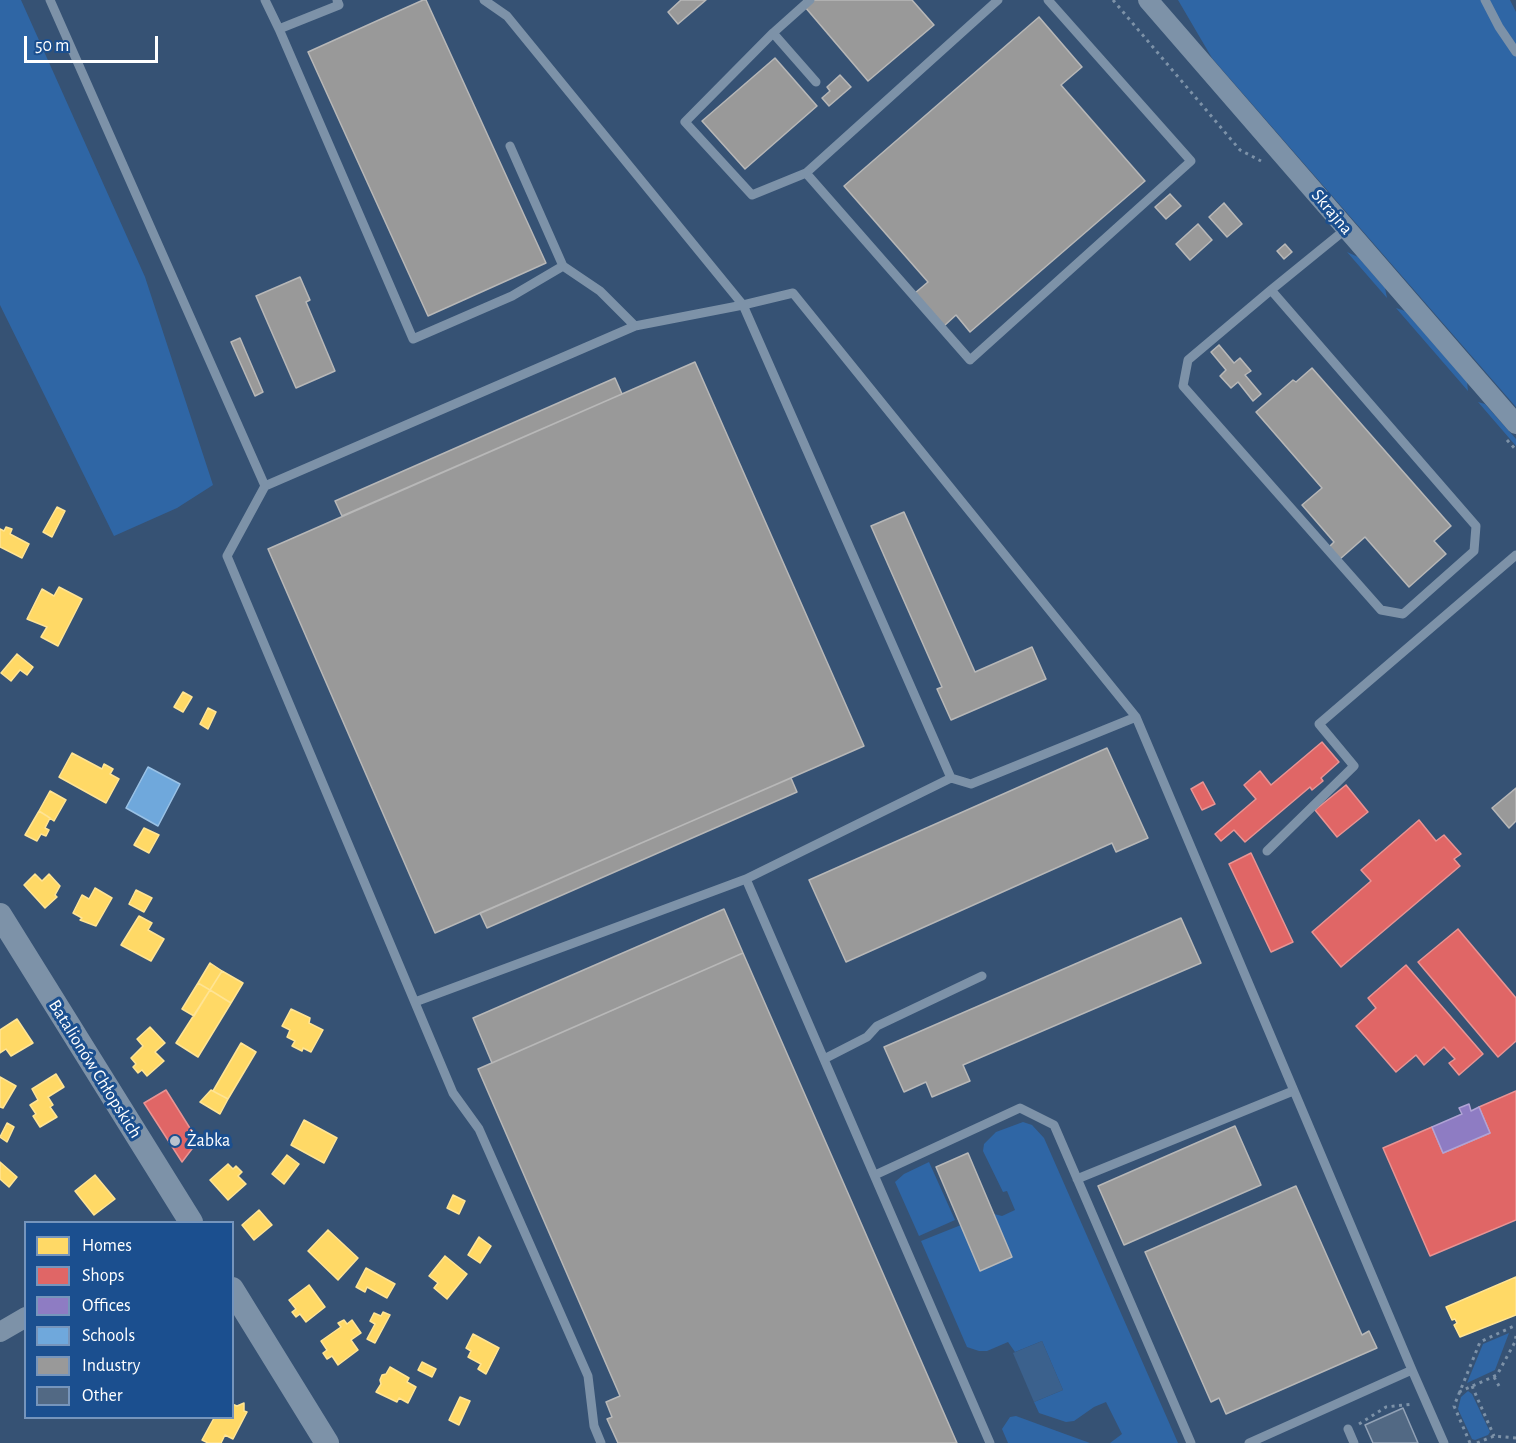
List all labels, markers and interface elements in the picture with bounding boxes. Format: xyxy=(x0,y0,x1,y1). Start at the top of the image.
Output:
scale bar xyxy=(27,24,160,62)
text: 50 m xyxy=(35,37,69,55)
street label: Skrajna xyxy=(1307,185,1357,239)
street label: Batalionów Chłopskich xyxy=(44,996,146,1142)
place label: Żabka xyxy=(187,1130,230,1152)
marker: Żabka xyxy=(168,1134,182,1148)
legend xyxy=(24,1221,234,1419)
text: Homes xyxy=(82,1237,132,1255)
text: Shops xyxy=(82,1267,124,1285)
text: Offices xyxy=(82,1297,131,1315)
text: Schools xyxy=(82,1327,135,1345)
text: Industry xyxy=(82,1357,141,1375)
text: Other xyxy=(82,1387,123,1405)

